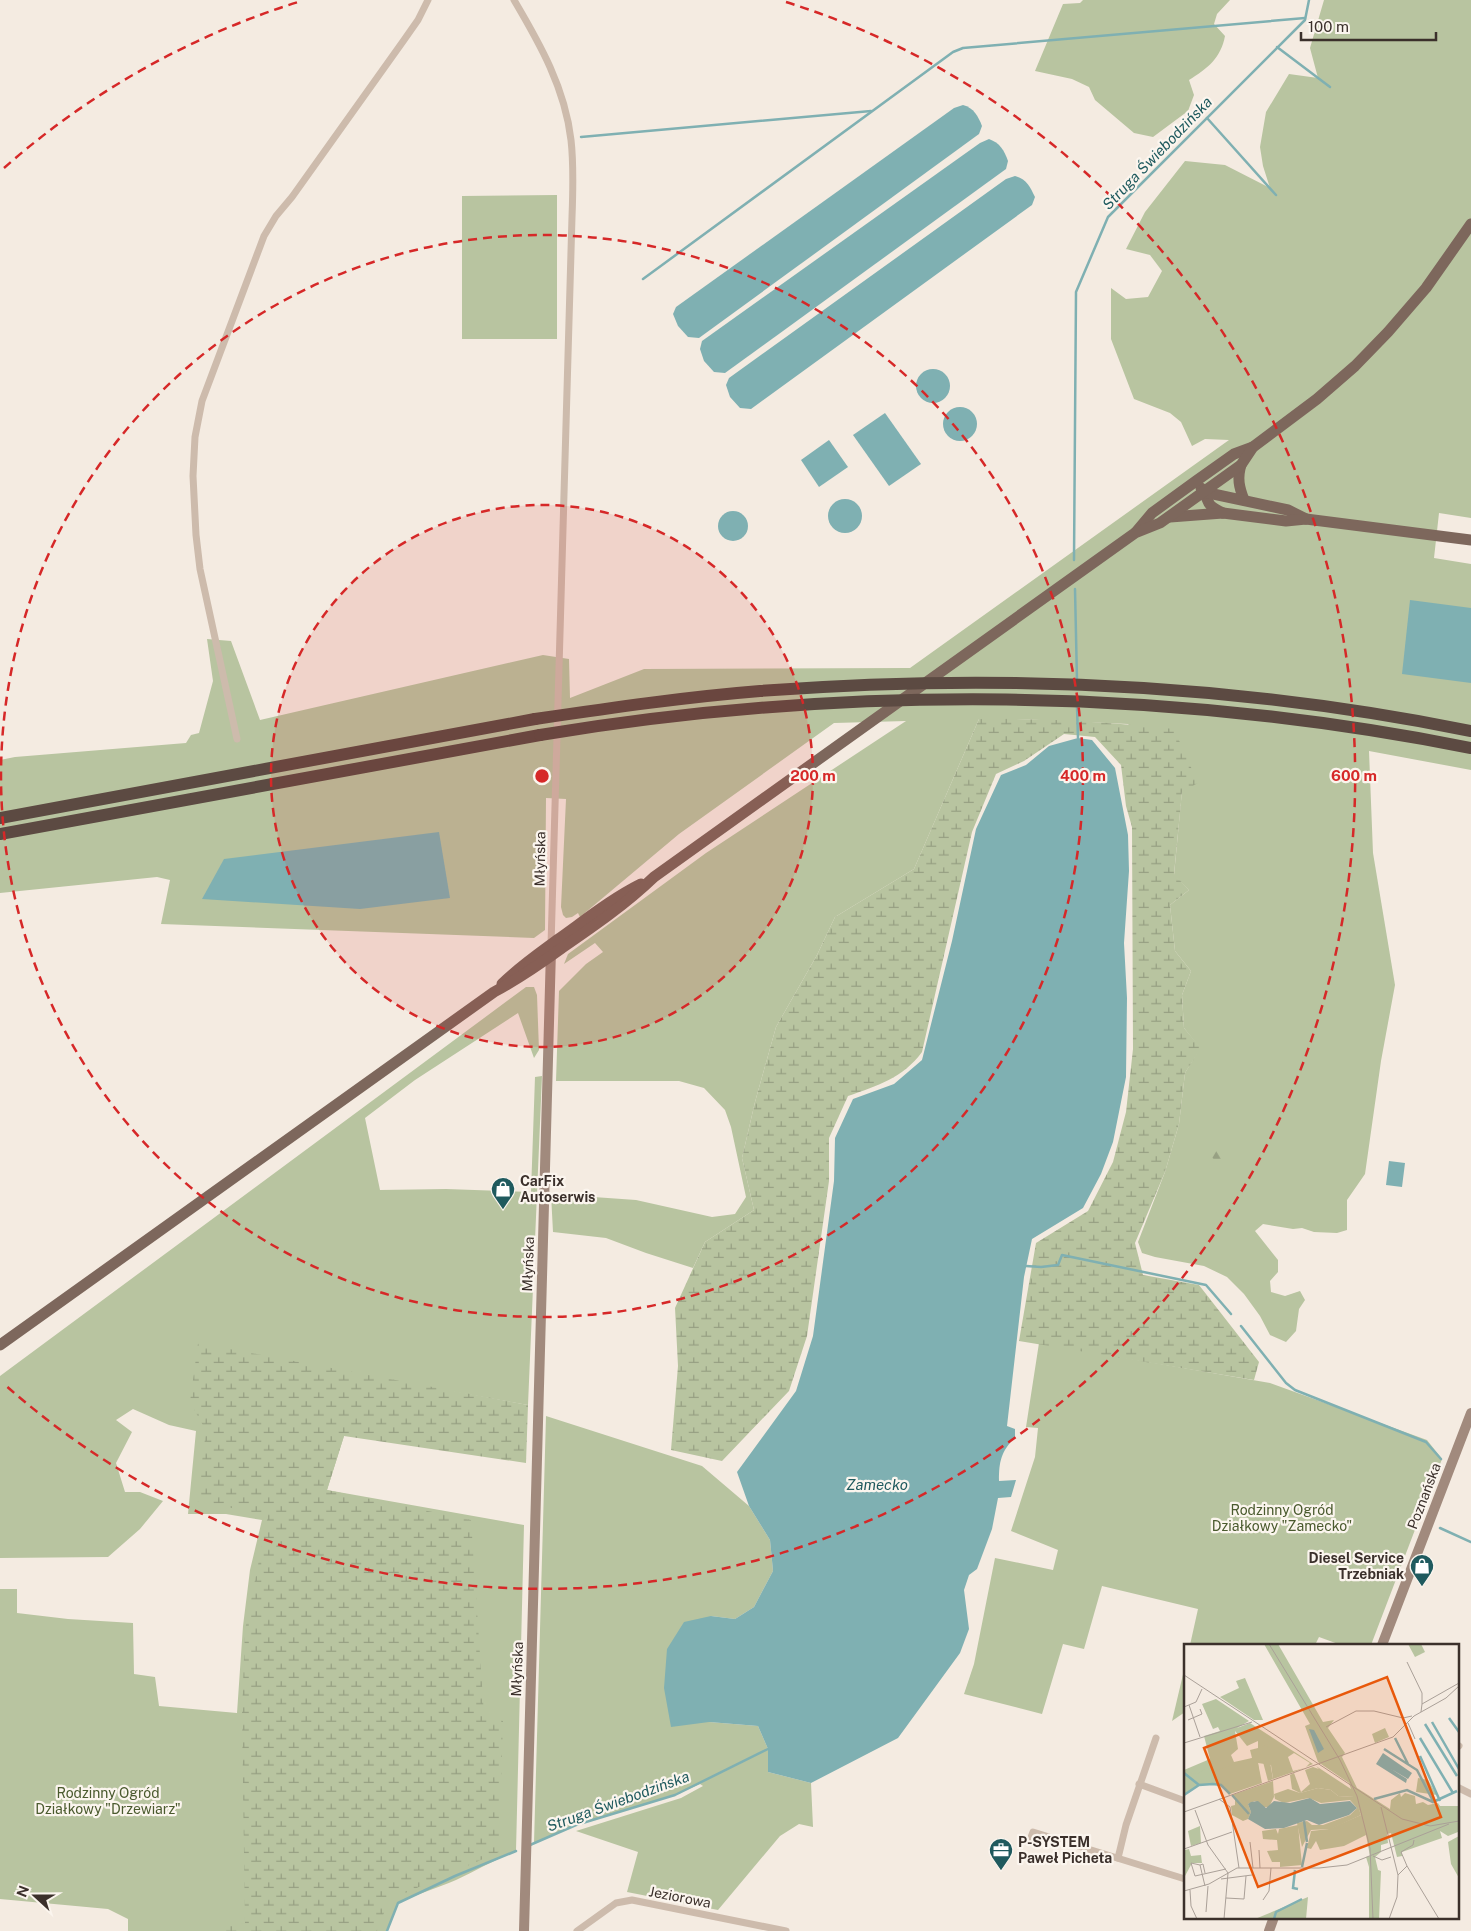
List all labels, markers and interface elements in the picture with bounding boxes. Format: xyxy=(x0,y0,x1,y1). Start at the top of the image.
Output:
scale bar xyxy=(1301,10,1436,42)
text: 100 m xyxy=(1308,18,1349,35)
water label: Struga Świebodzińska xyxy=(1098,92,1215,213)
centre of rings xyxy=(533,767,551,785)
text: 200 m xyxy=(790,767,836,784)
text: 400 m xyxy=(1060,767,1106,784)
text: 600 m xyxy=(1331,767,1377,784)
street label: Młyńska xyxy=(532,831,548,887)
place label: CarFix Autoserwis xyxy=(520,1173,596,1205)
shop icon: CarFix Autoserwis xyxy=(490,1176,516,1210)
street label: Młyńska xyxy=(519,1236,537,1292)
street label: Poznańska xyxy=(1404,1461,1444,1531)
water label: Zamecko xyxy=(846,1476,908,1493)
park label: Rodzinny Ogród Działkowy "Zamecko" xyxy=(1212,1502,1352,1534)
place label: Diesel Service Trzebniak xyxy=(1309,1550,1404,1582)
shop icon: Diesel Service Trzebniak xyxy=(1409,1553,1435,1587)
street label: Młyńska xyxy=(508,1641,526,1697)
inset map xyxy=(1184,1644,1458,1918)
water label: Struga Świebodzińska xyxy=(544,1766,691,1835)
park label: Rodzinny Ogród Działkowy "Drzewiarz" xyxy=(35,1785,181,1817)
place label: P-SYSTEM Paweł Picheta xyxy=(1018,1834,1112,1866)
office icon: P-SYSTEM Paweł Picheta xyxy=(988,1837,1014,1871)
north arrow xyxy=(10,1871,60,1921)
text: N xyxy=(13,1883,32,1899)
street label: Jeziorowa xyxy=(648,1883,712,1911)

